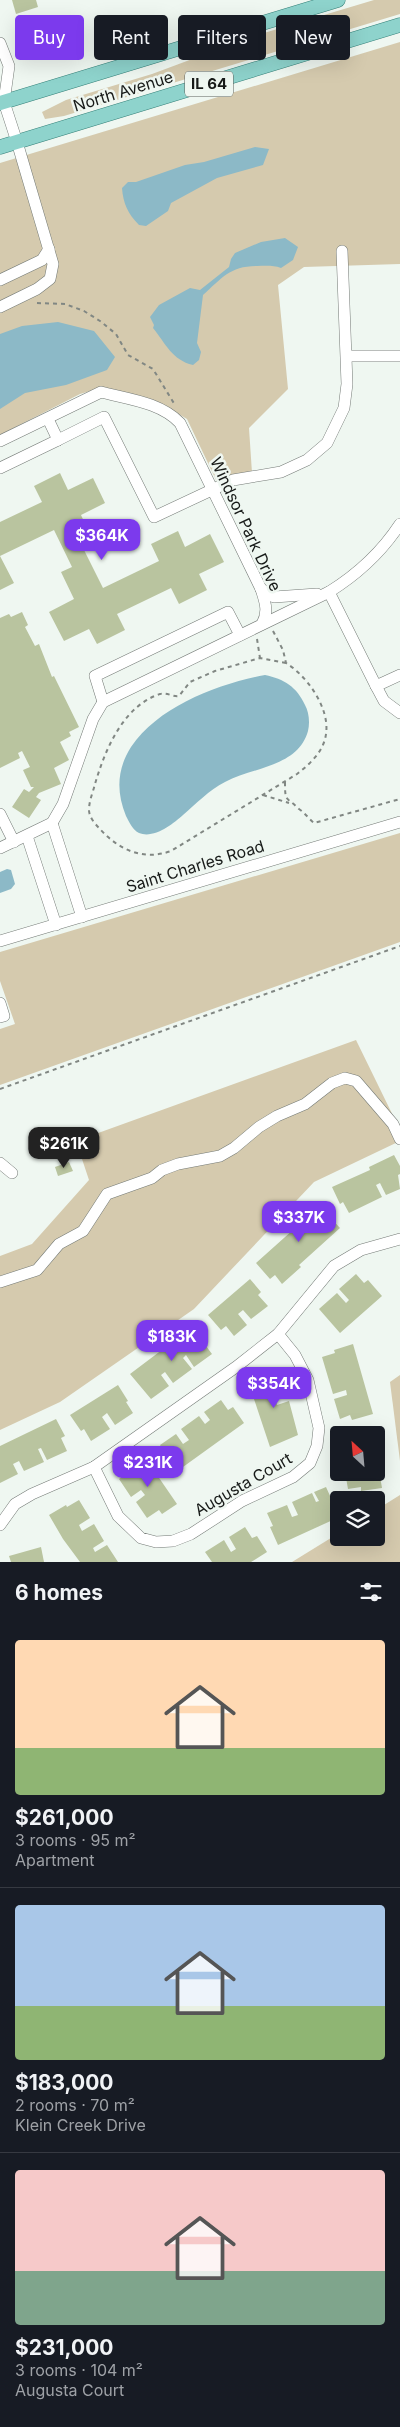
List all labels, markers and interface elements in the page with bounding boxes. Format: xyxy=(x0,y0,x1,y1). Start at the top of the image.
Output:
chip: Buy xyxy=(15,15,84,60)
chip: Rent xyxy=(94,15,168,60)
chip: Filters xyxy=(178,15,266,60)
chip: New xyxy=(276,15,350,60)
street label: North Avenue xyxy=(71,66,175,116)
road number: IL 64 xyxy=(185,72,233,96)
street label: Windsor Park Drive xyxy=(206,454,286,594)
pin: $364K xyxy=(67,518,137,561)
text: $364K xyxy=(75,525,129,545)
street label: Saint Charles Road xyxy=(123,835,267,897)
pin: $261K xyxy=(29,1126,99,1169)
text: $261K xyxy=(39,1133,89,1153)
pin: $337K xyxy=(264,1200,334,1243)
text: $337K xyxy=(273,1207,325,1227)
pin: $183K xyxy=(137,1320,207,1362)
text: $183K xyxy=(147,1326,197,1346)
pin: $354K xyxy=(239,1366,309,1409)
text: $354K xyxy=(247,1373,301,1393)
north arrow xyxy=(330,1426,385,1481)
map controls xyxy=(330,1426,385,1546)
pin: $231K xyxy=(113,1446,183,1488)
street label: Augusta Court xyxy=(191,1448,295,1520)
text: $231K xyxy=(123,1452,173,1472)
button: layers xyxy=(330,1491,385,1546)
icon: filters xyxy=(357,1578,385,1606)
text: 6 homes xyxy=(15,1580,103,1605)
icon: home xyxy=(155,1672,245,1762)
text: $261,000 xyxy=(15,1805,114,1830)
text: 3 rooms · 95 m² xyxy=(15,1830,136,1850)
text: Apartment xyxy=(15,1850,95,1870)
icon: home xyxy=(155,1938,245,2028)
text: $183,000 xyxy=(15,2070,113,2095)
text: 2 rooms · 70 m² xyxy=(15,2095,135,2115)
text: Klein Creek Drive xyxy=(15,2115,146,2135)
icon: home xyxy=(155,2203,245,2293)
text: $231,000 xyxy=(15,2335,113,2360)
text: 3 rooms · 104 m² xyxy=(15,2360,143,2380)
text: Augusta Court xyxy=(15,2380,124,2400)

